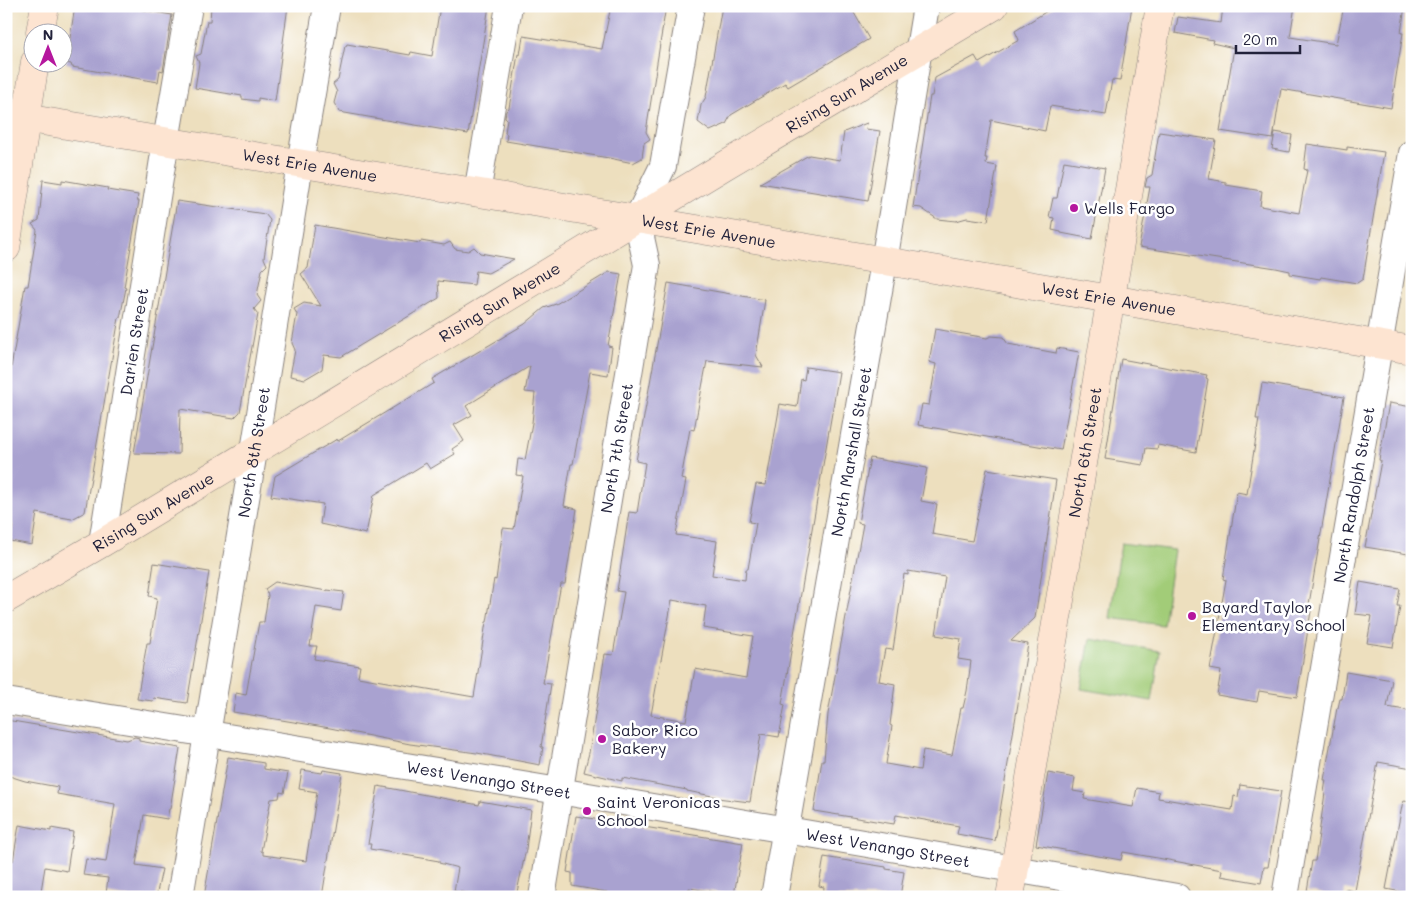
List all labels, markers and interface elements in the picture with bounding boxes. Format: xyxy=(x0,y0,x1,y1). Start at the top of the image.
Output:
north arrow xyxy=(22,22,72,72)
scale bar xyxy=(1236,22,1299,54)
text: N xyxy=(43,25,53,44)
text: 20 m xyxy=(1243,29,1277,49)
street label: Rising Sun Avenue xyxy=(782,49,911,137)
street label: West Erie Avenue xyxy=(241,143,379,186)
place label: Wells Fargo xyxy=(1084,197,1175,218)
marker: Wells Fargo xyxy=(1068,202,1080,214)
street label: West Erie Avenue xyxy=(640,209,778,252)
street label: Rising Sun Avenue xyxy=(435,257,564,346)
street label: West Erie Avenue xyxy=(1040,277,1178,320)
street label: Darien Street xyxy=(115,286,152,397)
street label: North Marshall Street xyxy=(826,365,876,538)
street label: North 7th Street xyxy=(595,381,637,515)
street label: North 8th Street xyxy=(232,385,274,519)
street label: North 6th Street xyxy=(1063,385,1106,519)
street label: North Randolph Street xyxy=(1328,405,1379,584)
street label: Rising Sun Avenue xyxy=(88,467,218,556)
place label: Bayard Taylor Elementary School xyxy=(1202,596,1346,635)
marker: Bayard Taylor Elementary School xyxy=(1186,610,1198,622)
place label: Sabor Rico Bakery xyxy=(612,719,698,758)
marker: Sabor Rico Bakery xyxy=(596,733,608,745)
street label: West Venango Street xyxy=(405,755,573,803)
place label: Saint Veronicas School xyxy=(597,791,721,830)
marker: Saint Veronicas School xyxy=(581,805,593,817)
street label: West Venango Street xyxy=(804,822,972,871)

